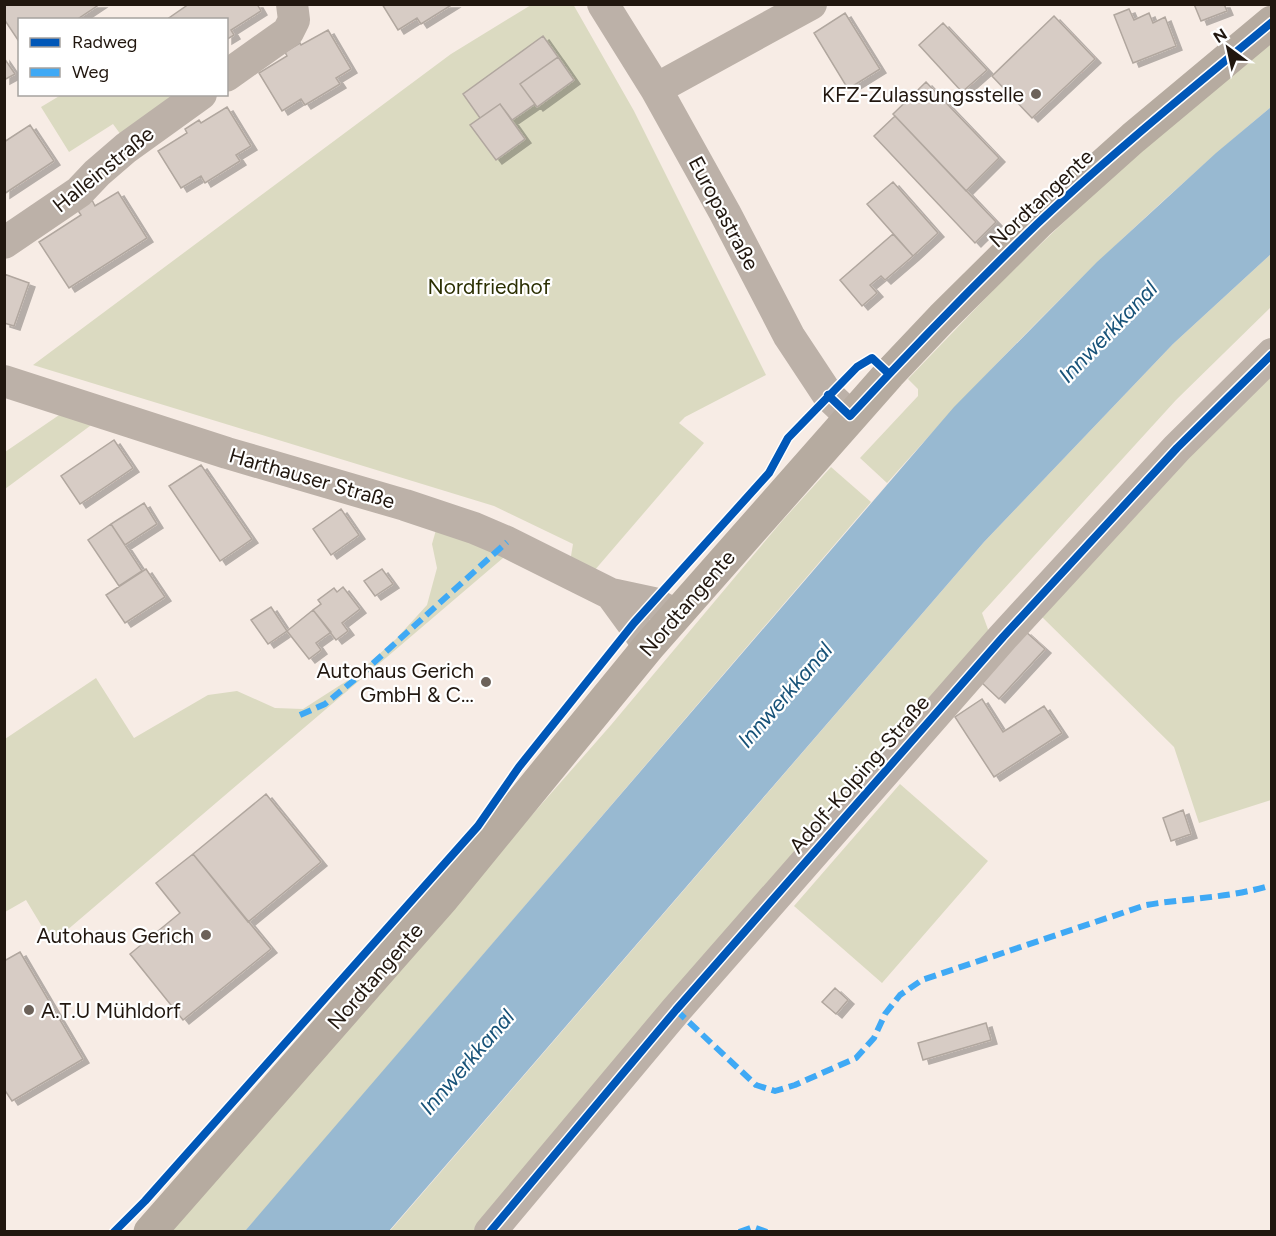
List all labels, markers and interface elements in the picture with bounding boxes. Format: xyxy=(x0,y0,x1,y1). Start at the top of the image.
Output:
legend xyxy=(18,18,228,96)
north arrow xyxy=(1198,18,1258,78)
text: N xyxy=(1210,25,1230,47)
text: Radweg xyxy=(72,31,137,53)
text: Weg xyxy=(72,61,109,83)
place label: KFZ-Zulassungsstelle xyxy=(822,82,1024,107)
marker: KFZ-Zulassungsstelle xyxy=(1029,87,1043,101)
street label: Halleinstraße xyxy=(47,121,159,217)
street label: Nordtangente xyxy=(984,143,1098,253)
street label: Europastraße xyxy=(684,152,764,274)
park label: Nordfriedhof xyxy=(428,274,551,299)
water label: Innwerkkanal xyxy=(1053,275,1163,388)
street label: Harthauser Straße xyxy=(226,442,398,514)
street label: Nordtangente xyxy=(634,545,740,661)
water label: Innwerkkanal xyxy=(732,637,838,753)
place label: Autohaus Gerich GmbH & C... xyxy=(316,658,474,707)
marker: Autohaus Gerich GmbH & C... xyxy=(479,675,493,689)
street label: Adolf-Kolping-Straße xyxy=(784,690,934,858)
street label: Nordtangente xyxy=(322,918,428,1034)
place label: Autohaus Gerich xyxy=(36,923,194,948)
marker: Autohaus Gerich xyxy=(199,928,213,942)
place label: A.T.U Mühldorf xyxy=(41,998,181,1023)
marker: A.T.U Mühldorf xyxy=(22,1003,36,1017)
water label: Innwerkkanal xyxy=(414,1004,520,1120)

